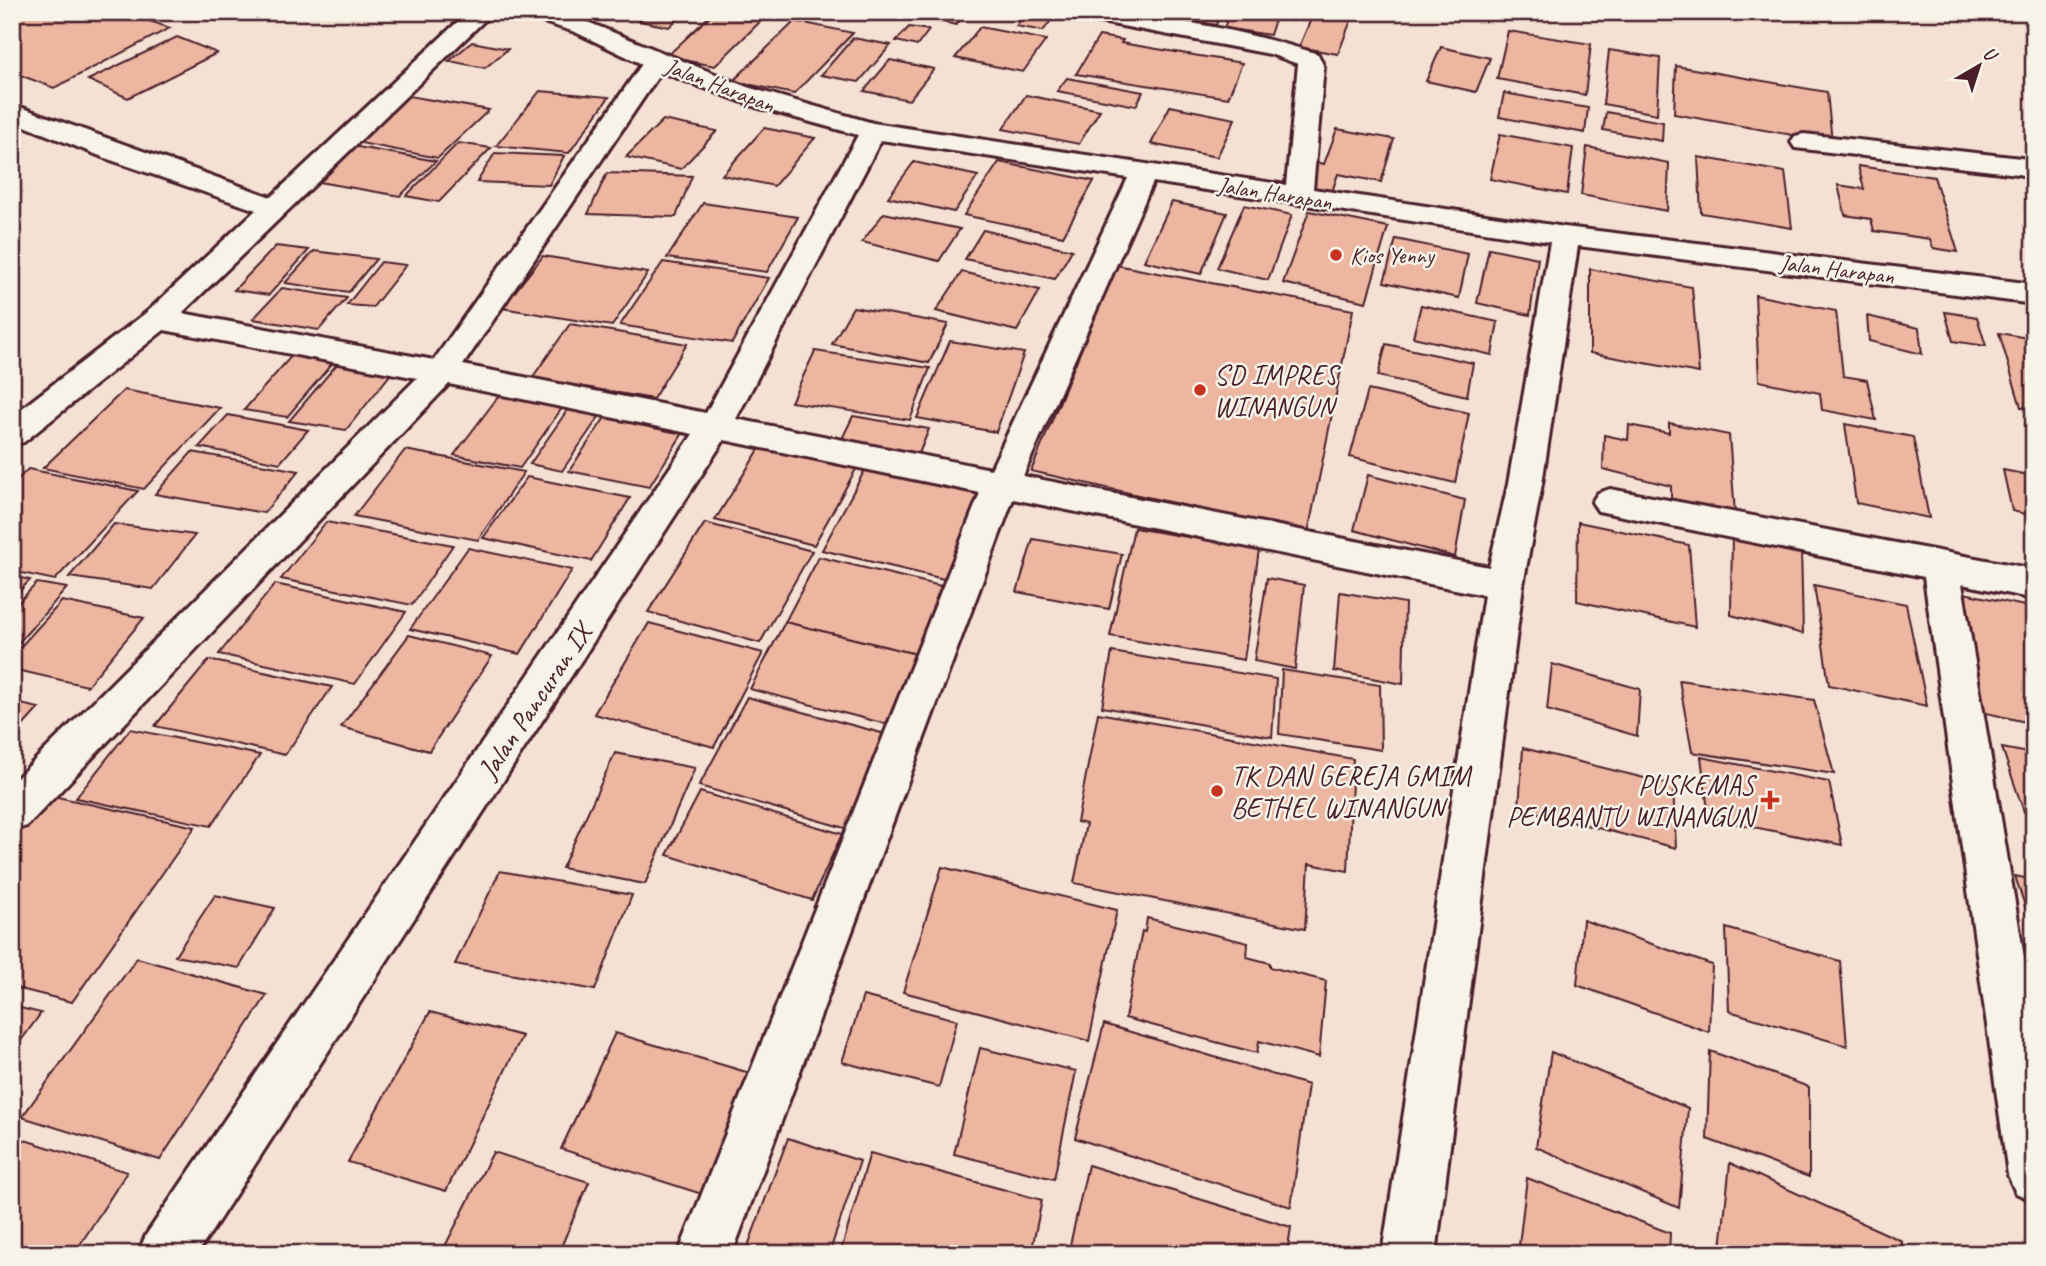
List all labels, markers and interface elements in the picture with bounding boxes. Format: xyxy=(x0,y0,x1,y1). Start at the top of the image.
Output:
north arrow xyxy=(1944,32,2014,102)
text: U xyxy=(1978,41,2003,68)
street label: Jalan Harapan xyxy=(660,51,779,120)
street label: Jalan Harapan xyxy=(1215,170,1335,217)
place label: Kios Yenny xyxy=(1350,241,1436,270)
marker: Kios Yenny xyxy=(1328,247,1344,263)
street label: Jalan Harapan xyxy=(1777,248,1896,291)
place label: SD IMPRES WINANGUN xyxy=(1214,357,1342,424)
marker: SD IMPRES WINANGUN xyxy=(1192,382,1208,398)
street label: Jalan Pancuran IX xyxy=(469,614,601,787)
place label: TK DAN GEREJA GMIM BETHEL WINANGUN xyxy=(1231,758,1473,825)
place label: PUSKEMAS PEMBANTU WINANGUN xyxy=(1506,767,1758,834)
marker: TK DAN GEREJA GMIM BETHEL WINANGUN xyxy=(1209,783,1225,799)
marker: PUSKEMAS PEMBANTU WINANGUN xyxy=(1760,790,1780,810)

